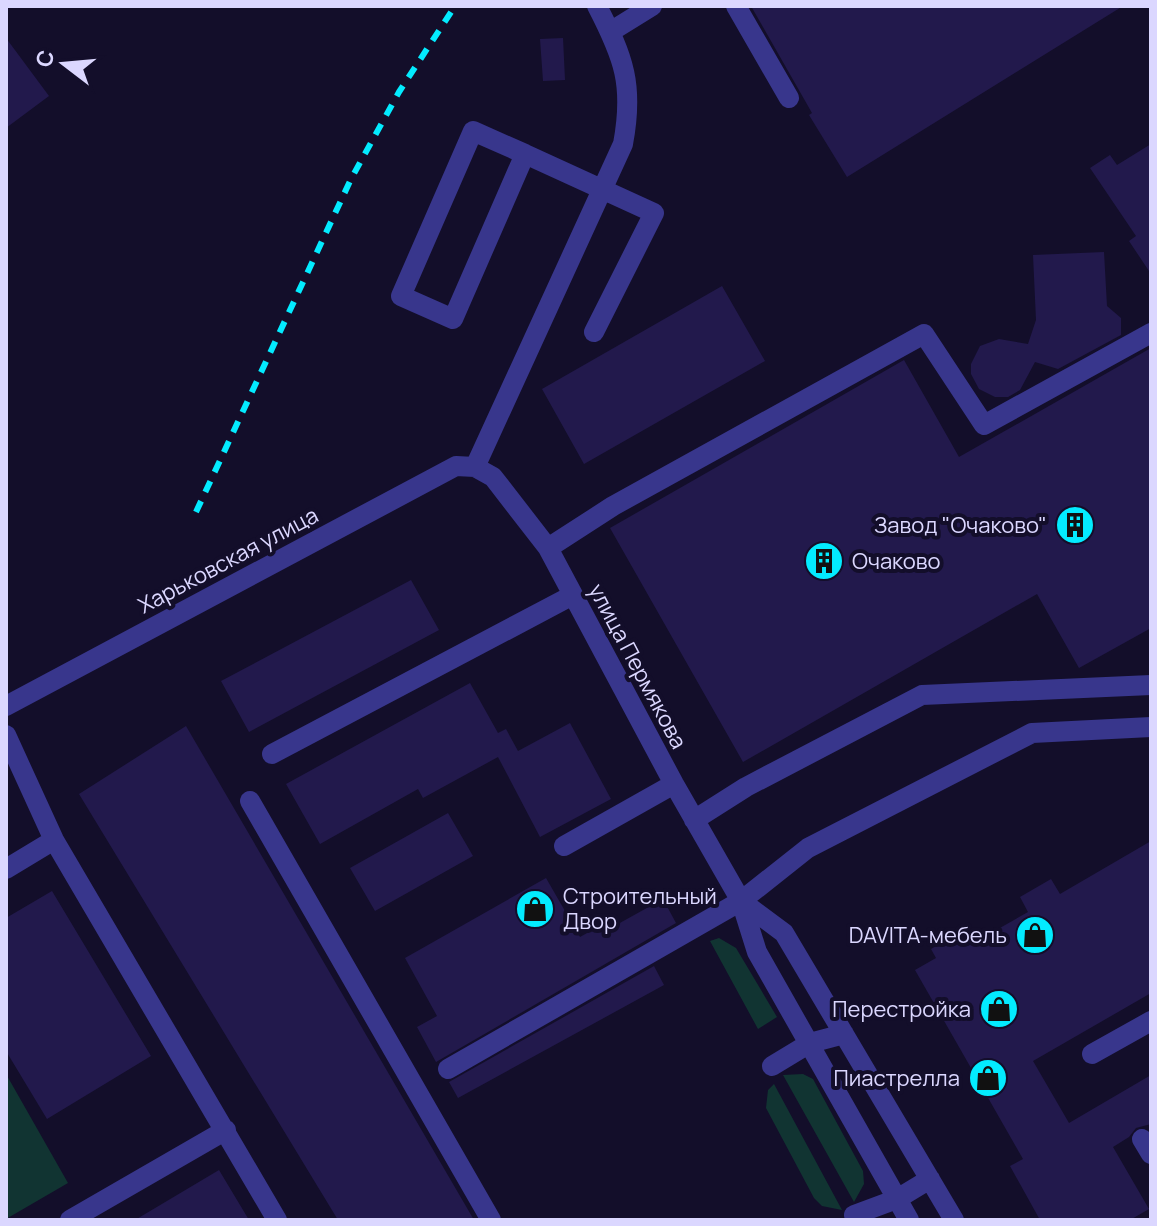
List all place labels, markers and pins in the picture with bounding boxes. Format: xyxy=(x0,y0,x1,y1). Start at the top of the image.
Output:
building icon: Завод "Очаково" xyxy=(1054,504,1096,546)
place label: Завод "Очаково" xyxy=(874,510,1047,540)
building icon: Очаково xyxy=(803,540,845,582)
place label: Очаково xyxy=(852,546,941,576)
place label: Строительный Двор xyxy=(563,881,717,936)
shop icon: Строительный Двор xyxy=(514,888,556,930)
shop icon: DAVITA-мебель xyxy=(1014,914,1056,956)
place label: DAVITA-мебель xyxy=(849,920,1007,950)
shop icon: Перестройка xyxy=(978,988,1020,1030)
place label: Перестройка xyxy=(832,994,971,1024)
shop icon: Пиастрелла xyxy=(967,1057,1009,1099)
place label: Пиастрелла xyxy=(834,1063,960,1093)

